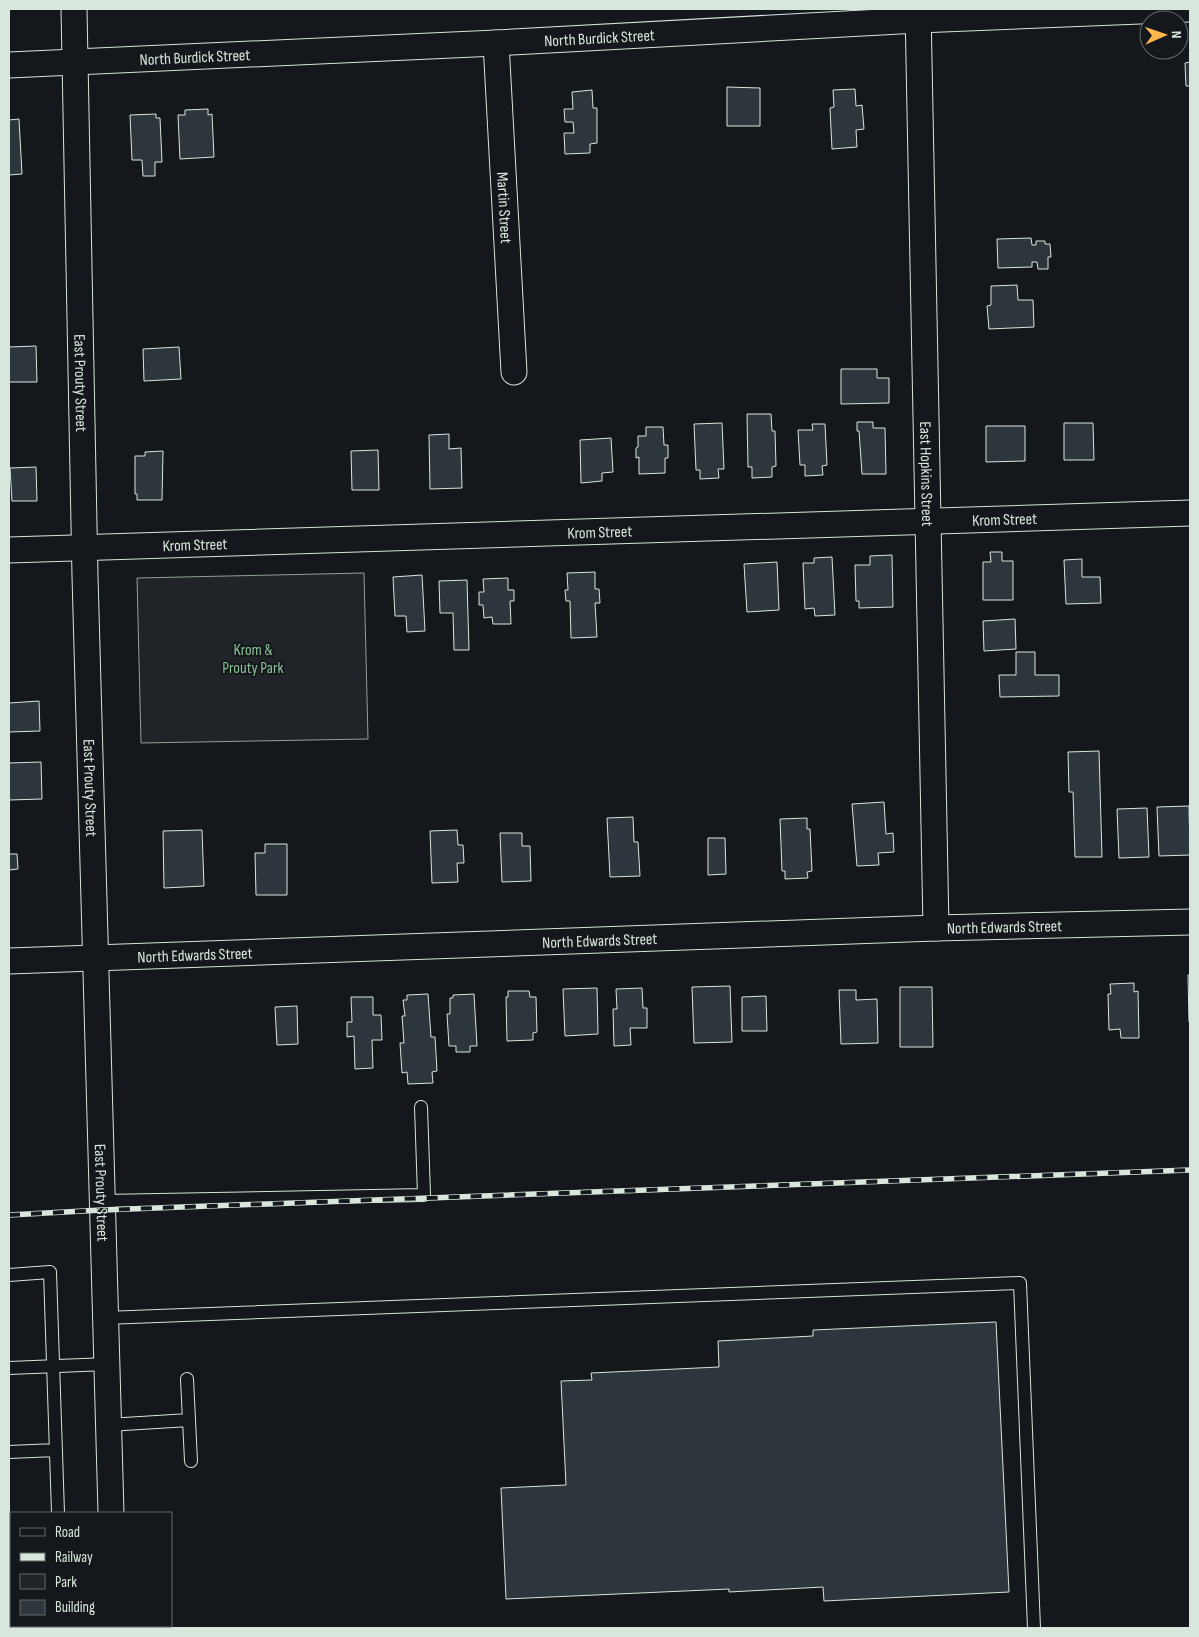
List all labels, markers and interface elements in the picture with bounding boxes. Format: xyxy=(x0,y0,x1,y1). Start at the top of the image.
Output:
north arrow xyxy=(1139,10,1189,60)
street label: North Burdick Street xyxy=(544,26,655,51)
text: N xyxy=(1168,31,1185,39)
street label: North Burdick Street xyxy=(139,46,251,70)
street label: Martin Street xyxy=(492,172,515,244)
street label: East Prouty Street xyxy=(69,334,90,432)
street label: East Hopkins Street xyxy=(915,421,936,527)
street label: Krom Street xyxy=(972,510,1037,531)
street label: Krom Street xyxy=(567,522,633,544)
street label: Krom Street xyxy=(162,535,228,556)
park label: Krom & Prouty Park xyxy=(222,641,284,678)
street label: East Prouty Street xyxy=(79,739,100,837)
street label: North Edwards Street xyxy=(947,917,1062,939)
street label: North Edwards Street xyxy=(542,930,658,953)
street label: North Edwards Street xyxy=(137,944,253,967)
street label: East Prouty Street xyxy=(90,1144,111,1242)
legend xyxy=(10,1512,172,1627)
text: Road xyxy=(55,1523,80,1542)
text: Railway xyxy=(55,1548,93,1567)
text: Park xyxy=(55,1573,77,1592)
text: Building xyxy=(55,1598,95,1617)

